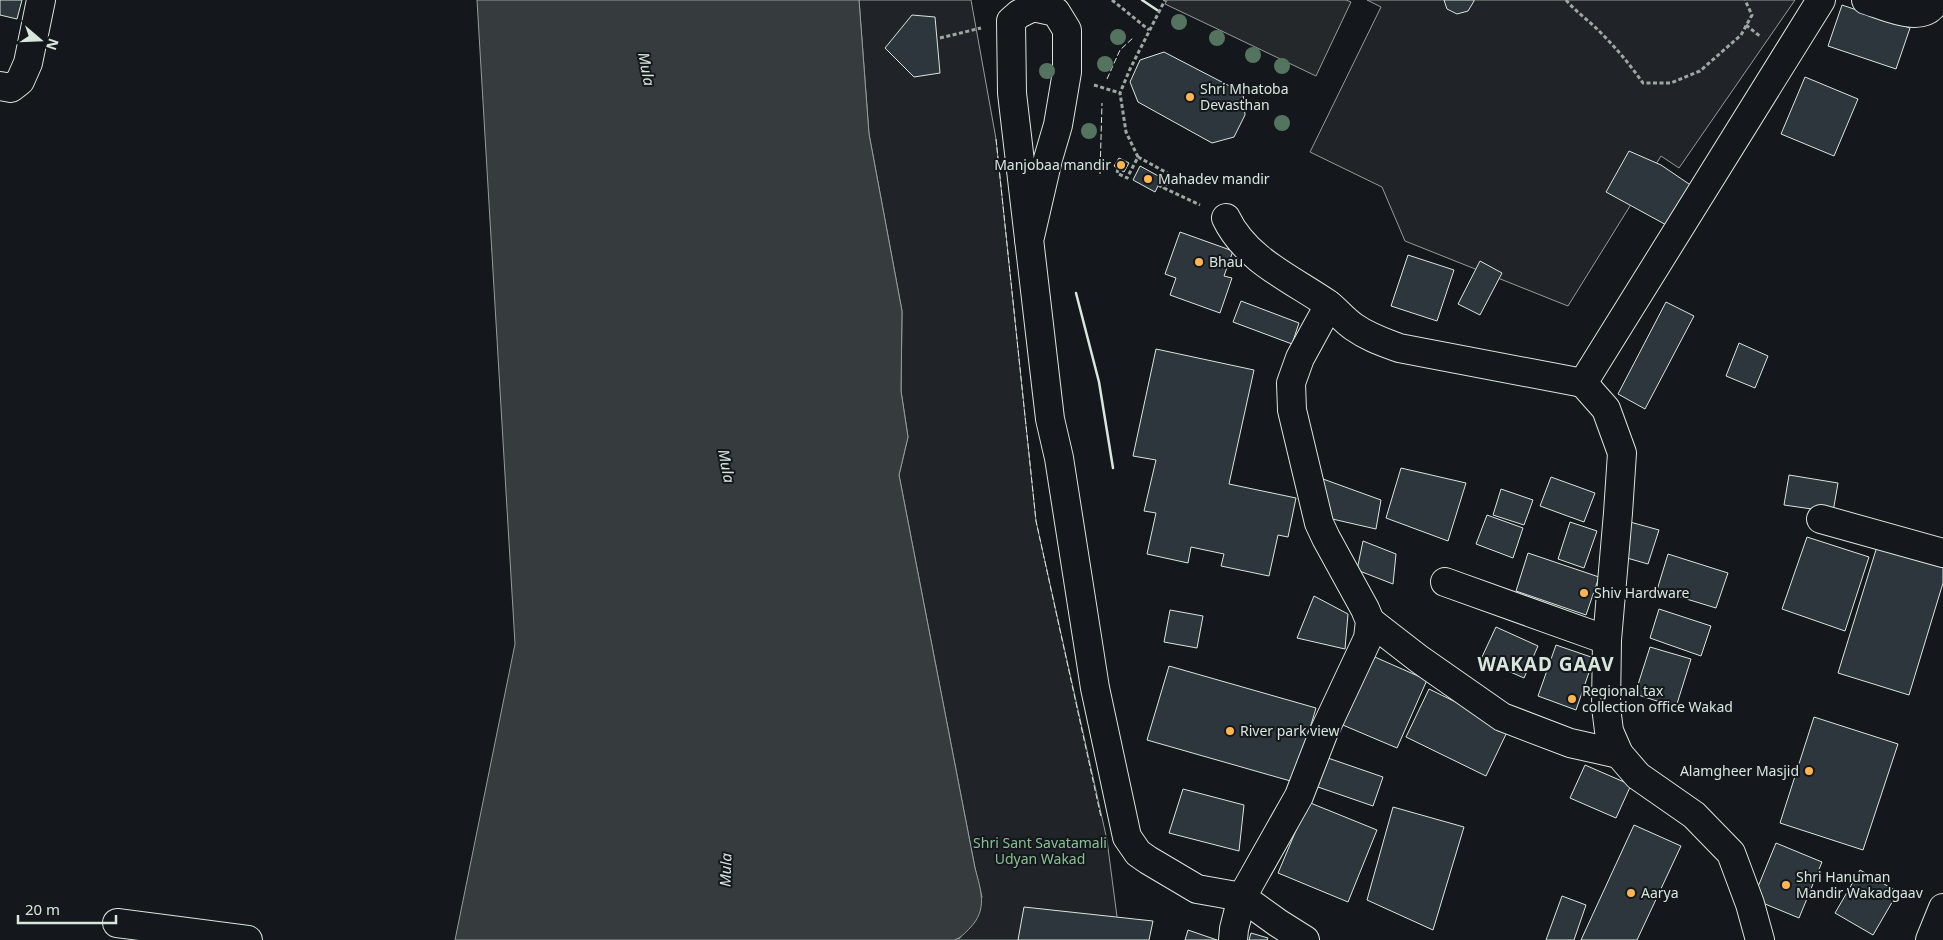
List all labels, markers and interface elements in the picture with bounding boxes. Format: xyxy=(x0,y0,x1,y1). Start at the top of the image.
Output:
north arrow xyxy=(15,15,65,65)
text: N xyxy=(42,36,64,53)
water label: Mula xyxy=(634,50,660,88)
place label: Shri Mhatoba Devasthan xyxy=(1200,79,1289,114)
marker: Shri Mhatoba Devasthan xyxy=(1184,91,1196,103)
place label: Manjobaa mandir xyxy=(994,155,1111,174)
marker: Manjobaa mandir xyxy=(1115,159,1127,171)
place label: Mahadev mandir xyxy=(1158,169,1270,188)
marker: Mahadev mandir xyxy=(1142,173,1154,185)
place label: Bhau xyxy=(1209,252,1243,271)
marker: Bhau xyxy=(1193,256,1205,268)
water label: Mula xyxy=(714,447,740,485)
place label: Shiv Hardware xyxy=(1594,583,1689,602)
marker: Shiv Hardware xyxy=(1578,587,1590,599)
district label: WAKAD GAAV xyxy=(1477,651,1615,677)
place label: Regional tax collection office Wakad xyxy=(1582,681,1733,716)
marker: Regional tax collection office Wakad xyxy=(1566,693,1578,705)
place label: River park view xyxy=(1240,721,1339,740)
marker: River park view xyxy=(1224,725,1236,737)
place label: Alamgheer Masjid xyxy=(1680,761,1799,780)
marker: Alamgheer Masjid xyxy=(1803,765,1815,777)
park label: Shri Sant Savatamali Udyan Wakad xyxy=(973,833,1107,868)
water label: Mula xyxy=(714,852,736,887)
place label: Shri Hanuman Mandir Wakadgaav xyxy=(1796,867,1924,902)
marker: Shri Hanuman Mandir Wakadgaav xyxy=(1780,879,1792,891)
place label: Aarya xyxy=(1641,883,1679,902)
marker: Aarya xyxy=(1625,887,1637,899)
scale bar xyxy=(18,892,115,924)
text: 20 m xyxy=(25,899,60,919)

